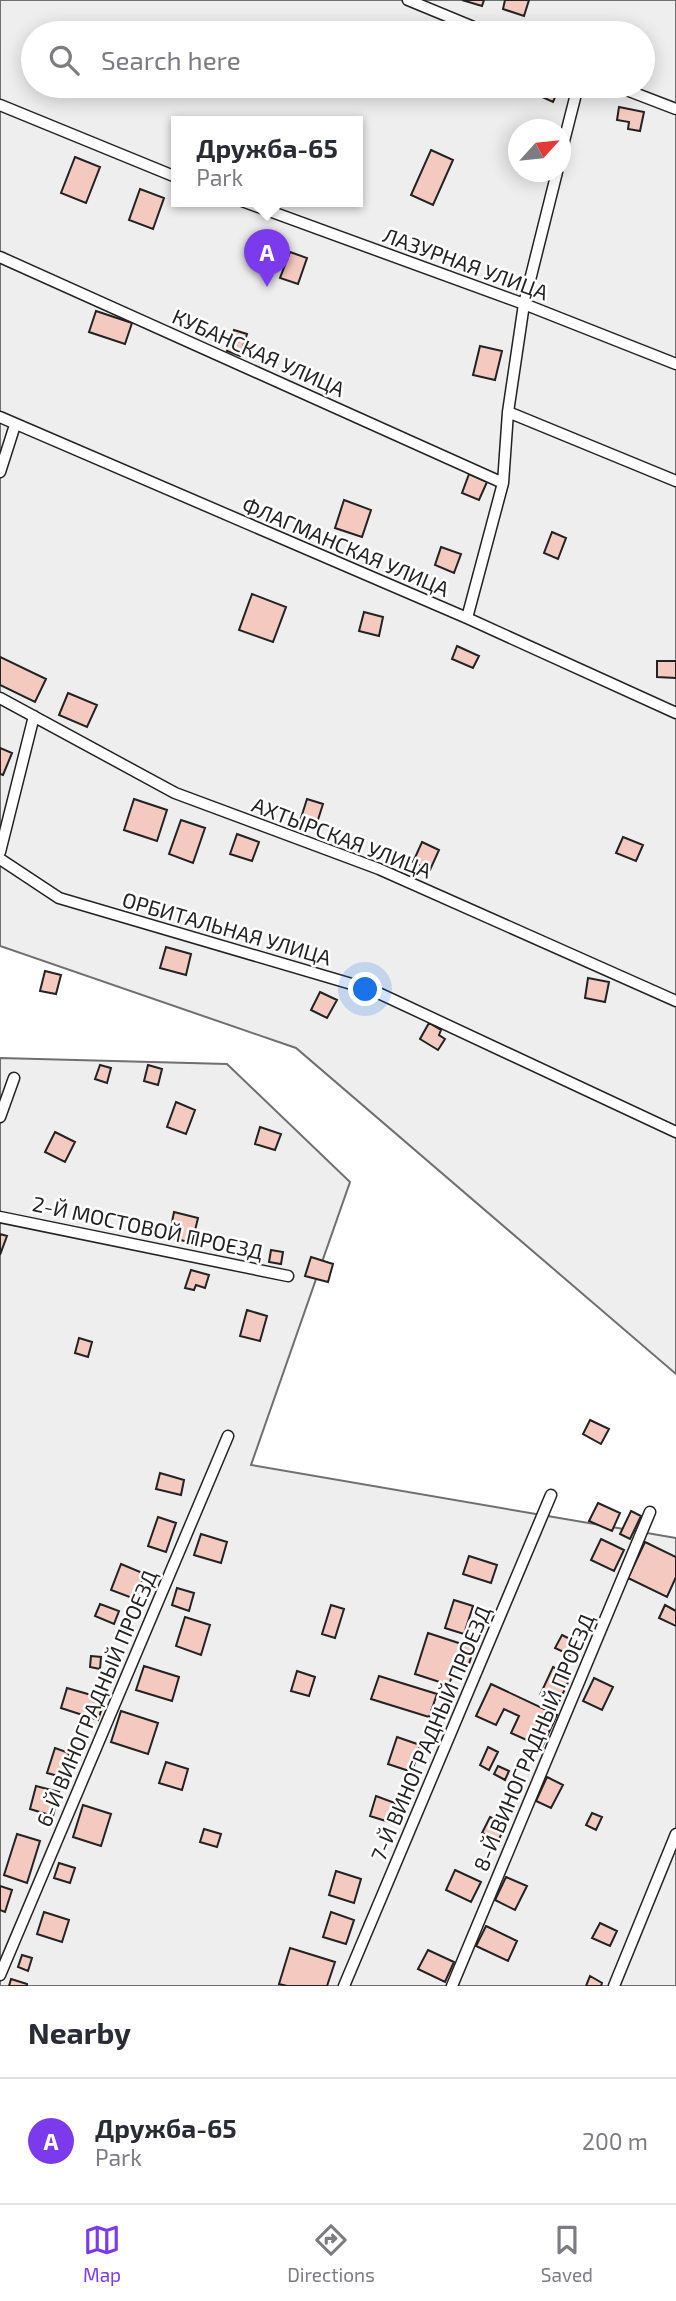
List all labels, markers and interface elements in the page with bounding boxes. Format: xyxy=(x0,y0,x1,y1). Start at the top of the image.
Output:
search box xyxy=(21,21,655,98)
icon: search xyxy=(45,41,83,79)
text: Search here xyxy=(101,44,241,75)
popup xyxy=(171,116,363,207)
north arrow xyxy=(508,119,571,182)
text: Дружба-65 xyxy=(196,132,338,163)
text: Park xyxy=(196,163,243,191)
street label: ЛАЗУРНАЯ УЛИЦА xyxy=(380,222,552,304)
pin: A xyxy=(244,229,290,287)
street label: КУБАНСКАЯ УЛИЦА xyxy=(169,303,349,401)
street label: ФЛАГМАНСКАЯ УЛИЦА xyxy=(239,491,453,601)
street label: АХТЫРСКАЯ УЛИЦА xyxy=(249,791,435,883)
street label: ОРБИТАЛЬНАЯ УЛИЦА xyxy=(120,886,334,970)
your location xyxy=(348,972,382,1006)
street label: 2-Й МОСТОВОЙ ПРОЕЗД xyxy=(30,1190,266,1264)
street label: 6-Й ВИНОГРАДНЫЙ ПРОЕЗД xyxy=(30,1566,162,1830)
street label: 7-Й ВИНОГРАДНЫЙ ПРОЕЗД xyxy=(365,1602,495,1864)
street label: 8-Й ВИНОГРАДНЫЙ ПРОЕЗД xyxy=(467,1610,599,1874)
text: Nearby xyxy=(28,2014,131,2050)
text: Дружба-65 xyxy=(95,2112,237,2143)
text: A xyxy=(43,2127,59,2155)
text: 200 m xyxy=(582,2127,648,2155)
text: Park xyxy=(95,2143,142,2171)
tab: Map xyxy=(83,2221,121,2286)
tab: Directions xyxy=(287,2221,375,2286)
tab: Saved xyxy=(541,2221,593,2286)

